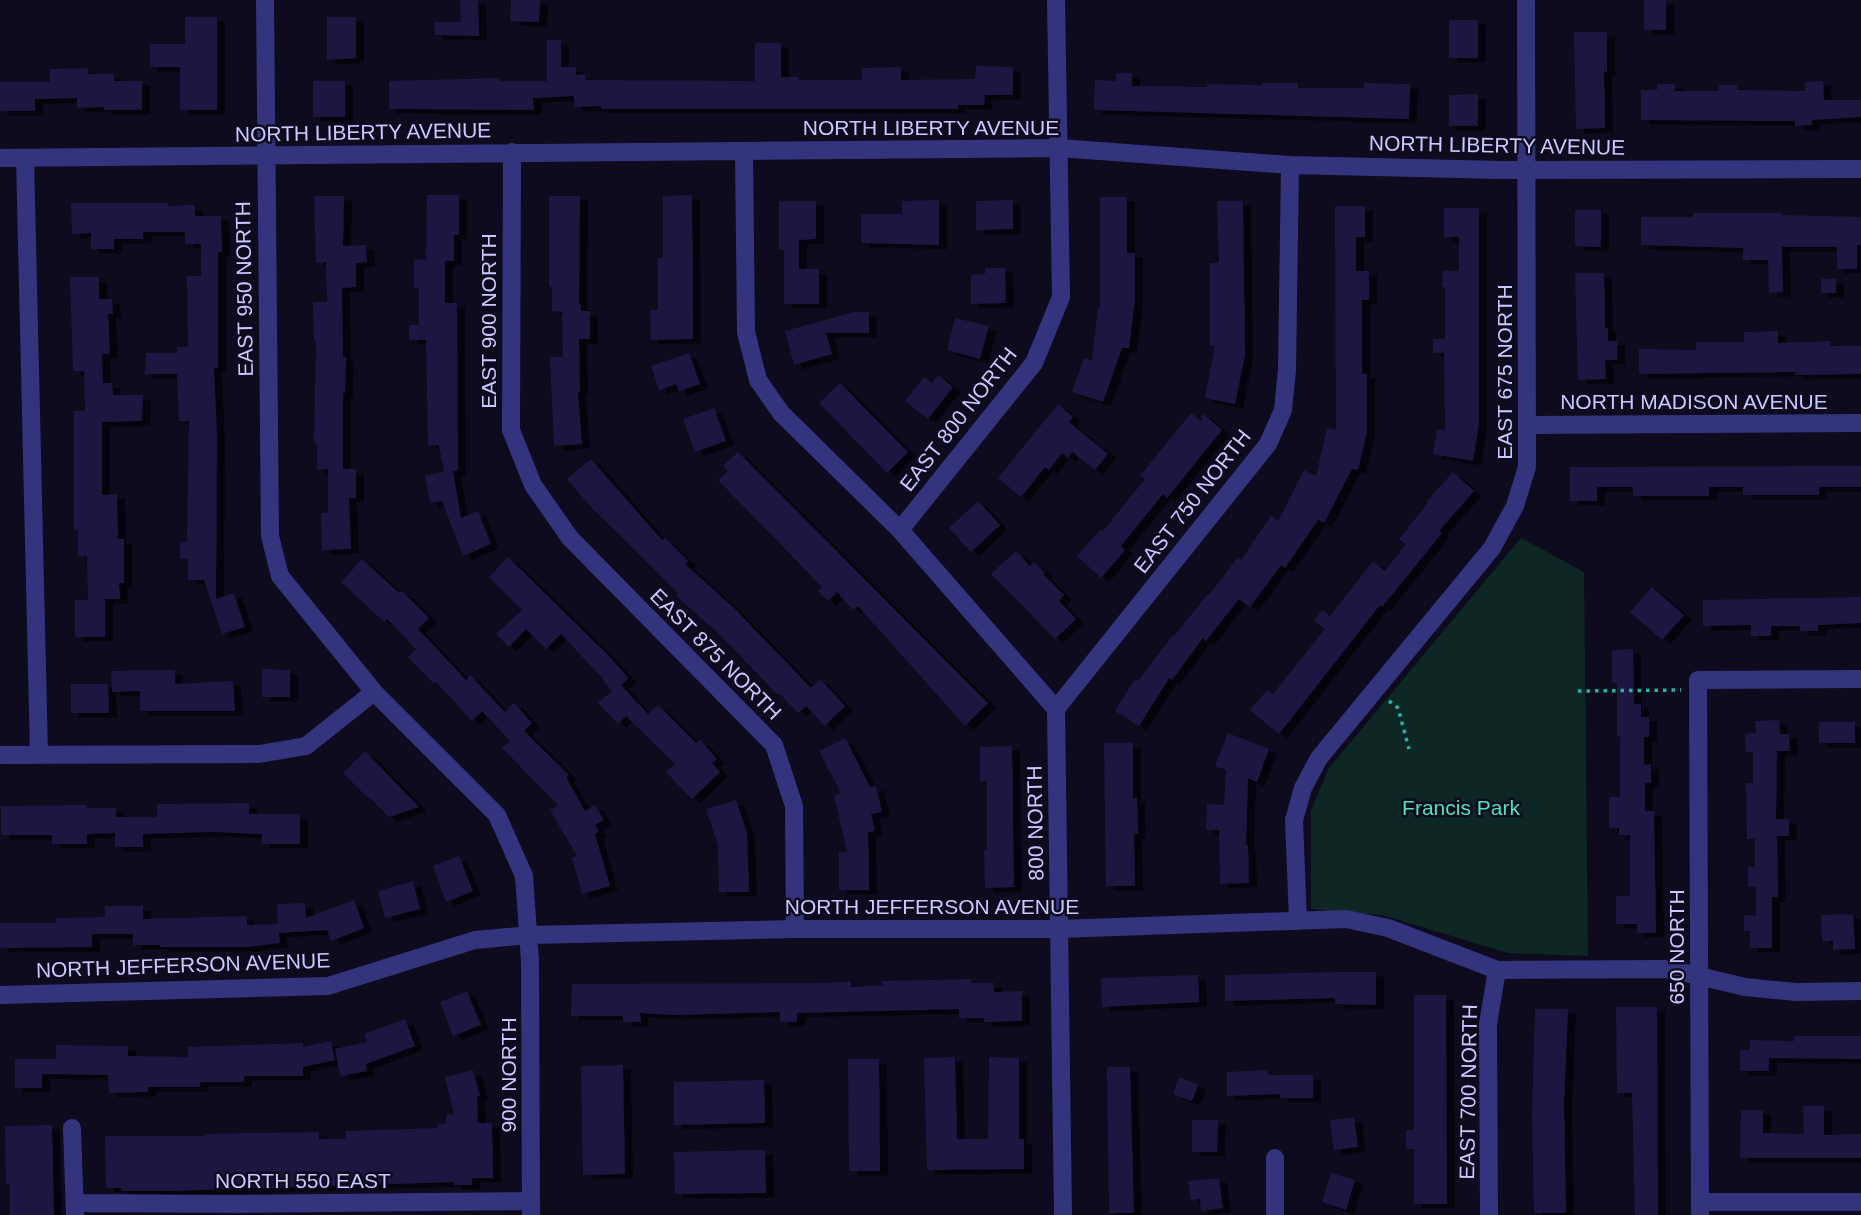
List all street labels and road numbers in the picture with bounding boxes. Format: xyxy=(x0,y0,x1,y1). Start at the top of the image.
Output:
street label: NORTH LIBERTY AVENUE xyxy=(803,116,1059,139)
street label: NORTH LIBERTY AVENUE xyxy=(235,118,491,146)
street label: NORTH LIBERTY AVENUE xyxy=(1369,131,1625,159)
street label: EAST 950 NORTH xyxy=(231,201,257,377)
street label: EAST 900 NORTH xyxy=(477,233,500,409)
street label: EAST 675 NORTH xyxy=(1493,284,1516,460)
street label: EAST 800 NORTH xyxy=(895,343,1021,495)
street label: NORTH MADISON AVENUE xyxy=(1560,390,1828,413)
street label: EAST 750 NORTH xyxy=(1129,425,1255,577)
street label: EAST 875 NORTH xyxy=(646,584,786,724)
street label: 800 NORTH xyxy=(1022,765,1048,881)
street label: 650 NORTH xyxy=(1665,889,1688,1005)
street label: NORTH JEFFERSON AVENUE xyxy=(785,895,1079,918)
street label: NORTH JEFFERSON AVENUE xyxy=(35,948,331,982)
street label: EAST 700 NORTH xyxy=(1455,1004,1481,1180)
street label: 900 NORTH xyxy=(497,1017,520,1133)
street label: NORTH 550 EAST xyxy=(215,1169,391,1192)

